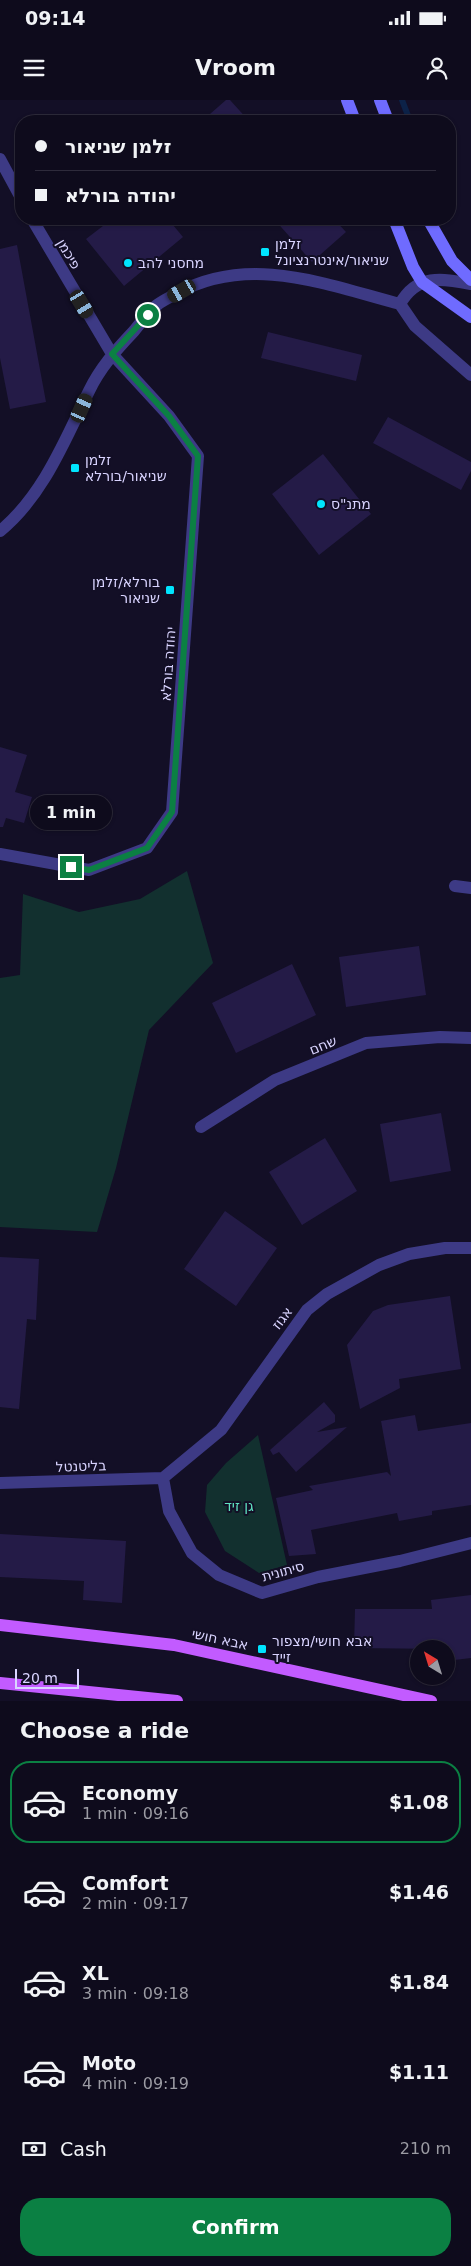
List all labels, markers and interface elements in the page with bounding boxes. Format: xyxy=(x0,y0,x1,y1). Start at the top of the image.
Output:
text: 09:14 xyxy=(25,7,85,29)
icon: menu xyxy=(20,54,48,82)
icon: person xyxy=(423,54,451,82)
text: Vroom xyxy=(195,55,276,80)
text: זלמן שניאור xyxy=(65,135,171,157)
text: יהודה בורלא xyxy=(65,184,176,206)
street label: פיכמן xyxy=(54,236,84,272)
place label: זלמן שניאור/אינטרנציונל xyxy=(275,236,389,268)
marker: זלמן שניאור/אינטרנציונל xyxy=(259,246,271,258)
place label: מחסני להב xyxy=(138,255,204,271)
marker: מחסני להב xyxy=(122,257,134,269)
car xyxy=(165,277,198,305)
car xyxy=(67,287,96,321)
route start xyxy=(137,304,159,326)
car xyxy=(69,391,94,425)
place label: זלמן שניאור/בורלא xyxy=(85,452,167,484)
marker: זלמן שניאור/בורלא xyxy=(69,462,81,474)
place label: מתנ"ס xyxy=(331,496,371,512)
marker: מתנ"ס xyxy=(315,498,327,510)
place label: בורלא/זלמן שניאור xyxy=(92,574,160,606)
marker: בורלא/זלמן שניאור xyxy=(164,584,176,596)
street label: יהודה בורלא xyxy=(157,626,179,702)
callout: 1 min xyxy=(30,794,112,830)
text: 1 min xyxy=(46,803,96,822)
route end xyxy=(60,856,82,878)
street label: שחם xyxy=(307,1032,339,1058)
street label: אגוז xyxy=(268,1304,296,1332)
street label: בליטנטל xyxy=(55,1457,107,1475)
park label: גן זיד xyxy=(224,1498,254,1514)
street label: סיתונית xyxy=(260,1558,306,1584)
street label: אבא חושי xyxy=(190,1625,250,1653)
place label: אבא חושי/מצפור זייד xyxy=(272,1633,372,1665)
north arrow xyxy=(410,1640,455,1685)
map controls xyxy=(410,1640,455,1685)
marker: אבא חושי/מצפור זייד xyxy=(256,1643,268,1655)
scale bar xyxy=(15,1666,79,1689)
text: 20 m xyxy=(22,1670,58,1686)
text: Choose a ride xyxy=(20,1718,189,1743)
icon: car xyxy=(22,1780,67,1825)
text: Economy xyxy=(82,1782,178,1804)
text: $1.08 xyxy=(389,1791,449,1813)
text: 1 min · 09:16 xyxy=(82,1804,189,1823)
icon: car xyxy=(22,1870,67,1915)
text: Comfort xyxy=(82,1872,169,1894)
text: $1.46 xyxy=(389,1881,449,1903)
text: 2 min · 09:17 xyxy=(82,1894,189,1913)
icon: car xyxy=(22,1960,67,2005)
text: XL xyxy=(82,1962,109,1984)
text: $1.84 xyxy=(389,1971,449,1993)
text: 3 min · 09:18 xyxy=(82,1984,189,2003)
icon: car xyxy=(22,2050,67,2095)
text: Moto xyxy=(82,2052,136,2074)
text: $1.11 xyxy=(389,2061,449,2083)
text: 4 min · 09:19 xyxy=(82,2074,189,2093)
icon: cash xyxy=(20,2135,48,2163)
text: Cash xyxy=(60,2138,107,2160)
text: 210 m xyxy=(400,2139,451,2158)
button: Confirm xyxy=(20,2198,451,2256)

